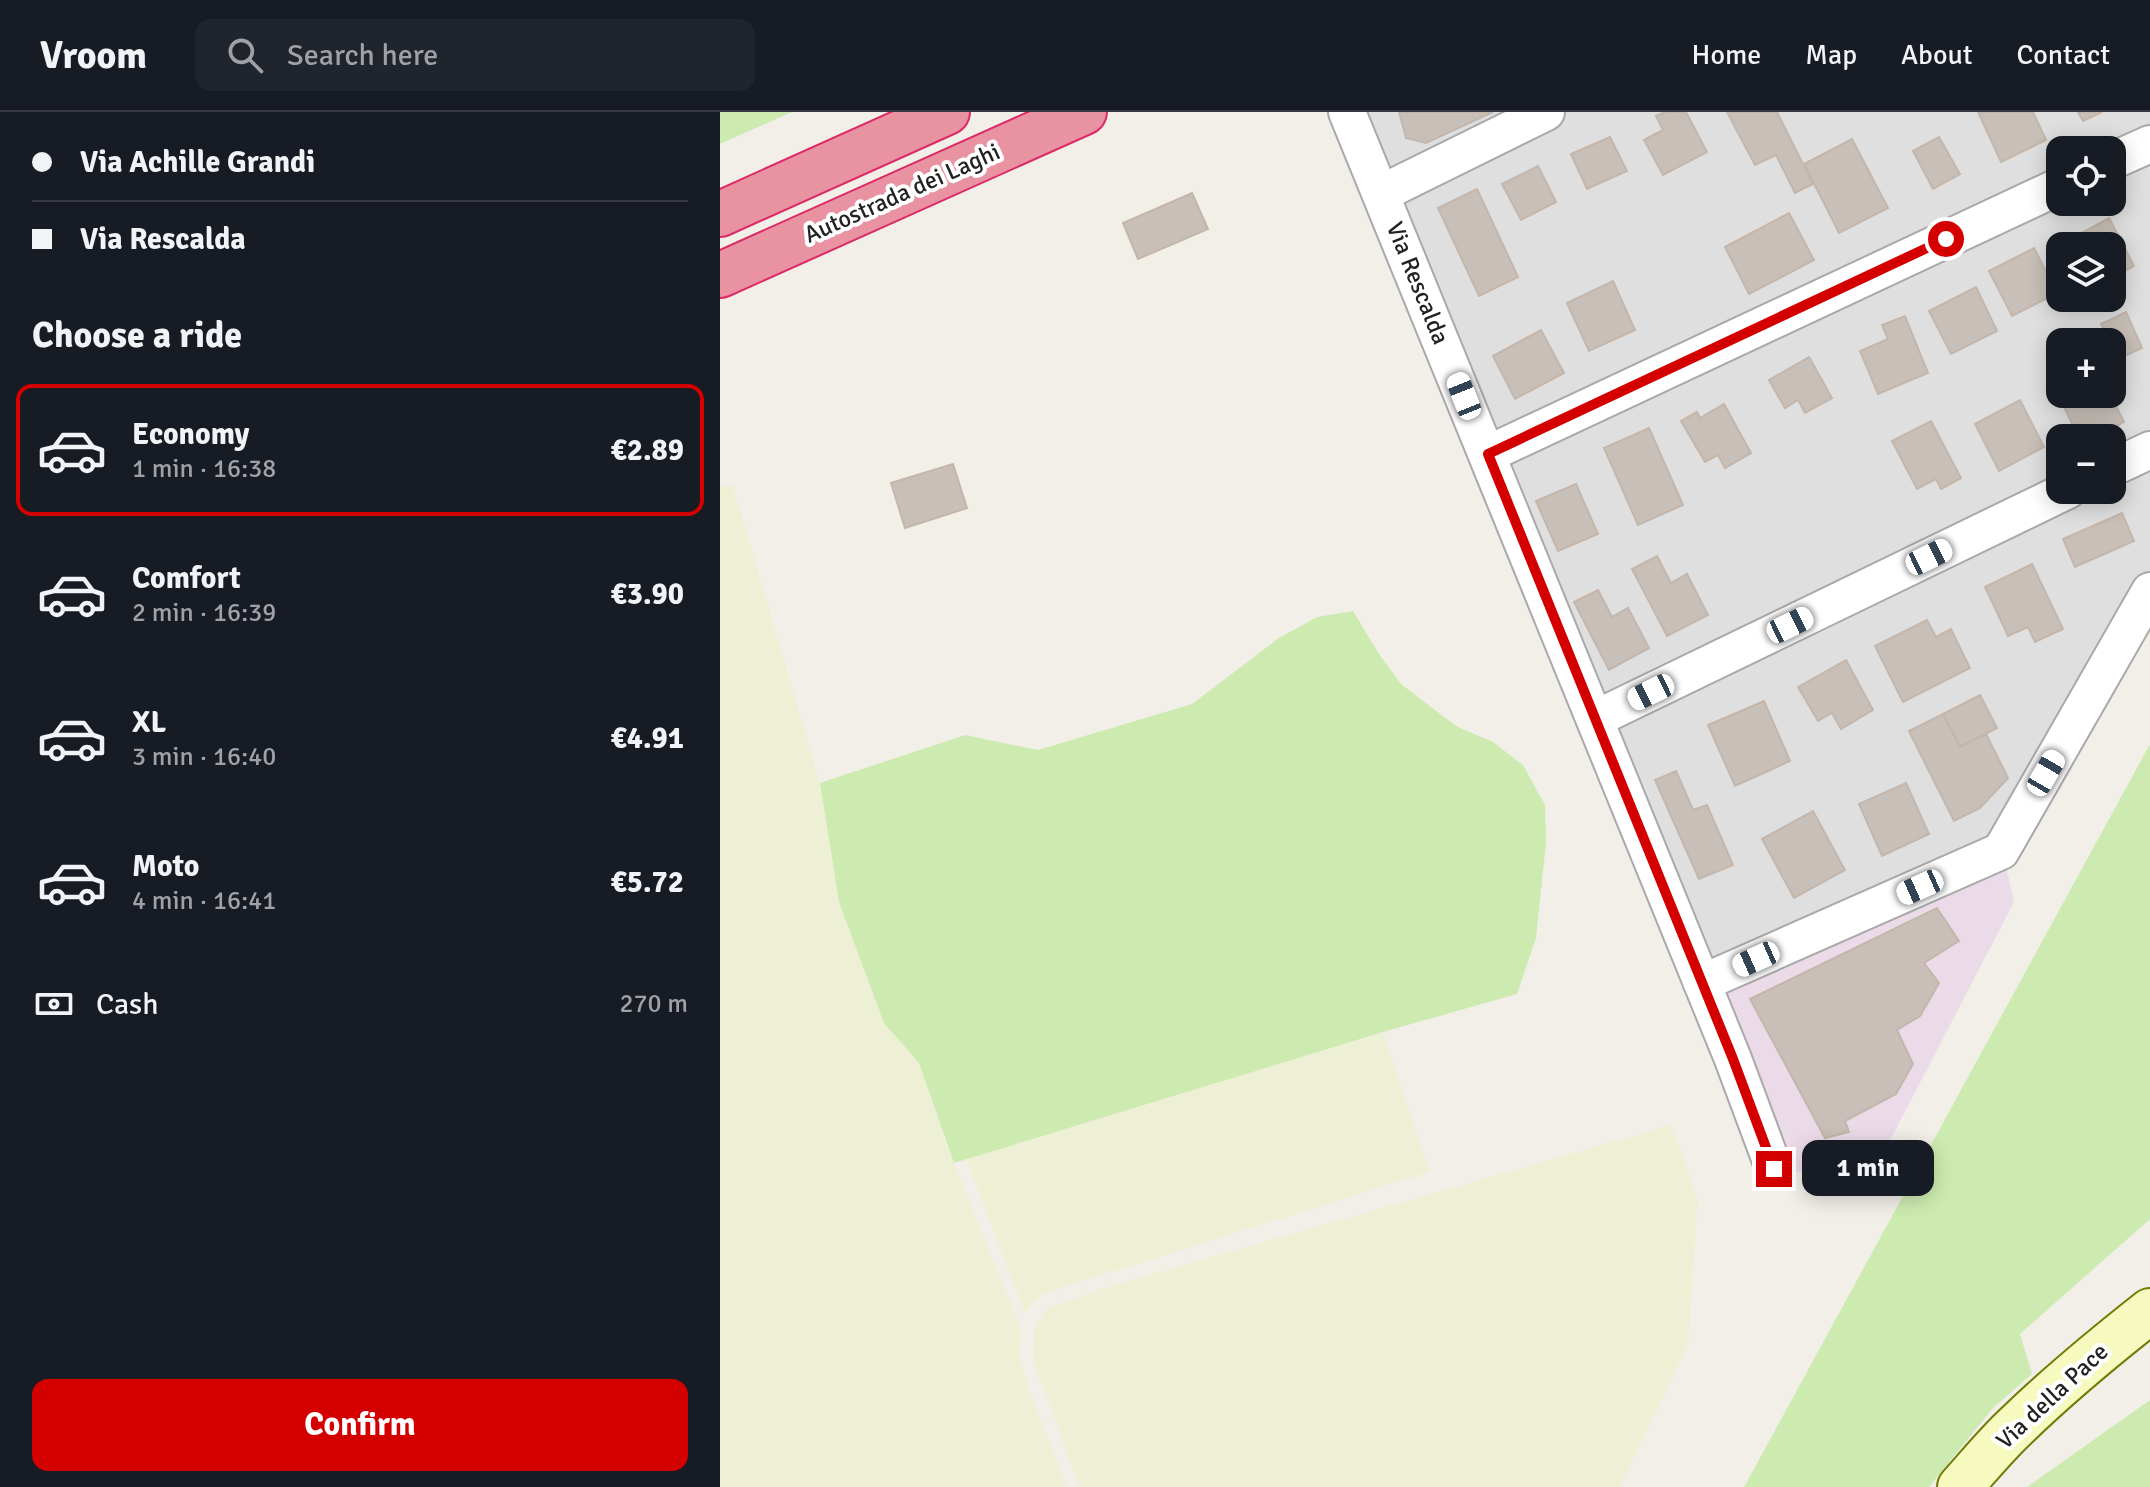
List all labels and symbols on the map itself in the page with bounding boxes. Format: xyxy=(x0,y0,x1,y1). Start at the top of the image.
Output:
street label: Autostrada dei Laghi xyxy=(799,136,1005,250)
street label: Via Rescalda xyxy=(1380,217,1456,349)
route start xyxy=(1928,221,1964,257)
car xyxy=(1444,369,1484,423)
car xyxy=(1902,536,1956,578)
car xyxy=(1763,604,1817,646)
car xyxy=(1624,671,1678,713)
car xyxy=(2024,746,2068,800)
car xyxy=(1893,866,1947,908)
car xyxy=(1729,938,1783,980)
callout: 1 min xyxy=(1802,1141,1934,1197)
route end xyxy=(1756,1151,1792,1187)
street label: Via della Pace xyxy=(1990,1337,2114,1455)

